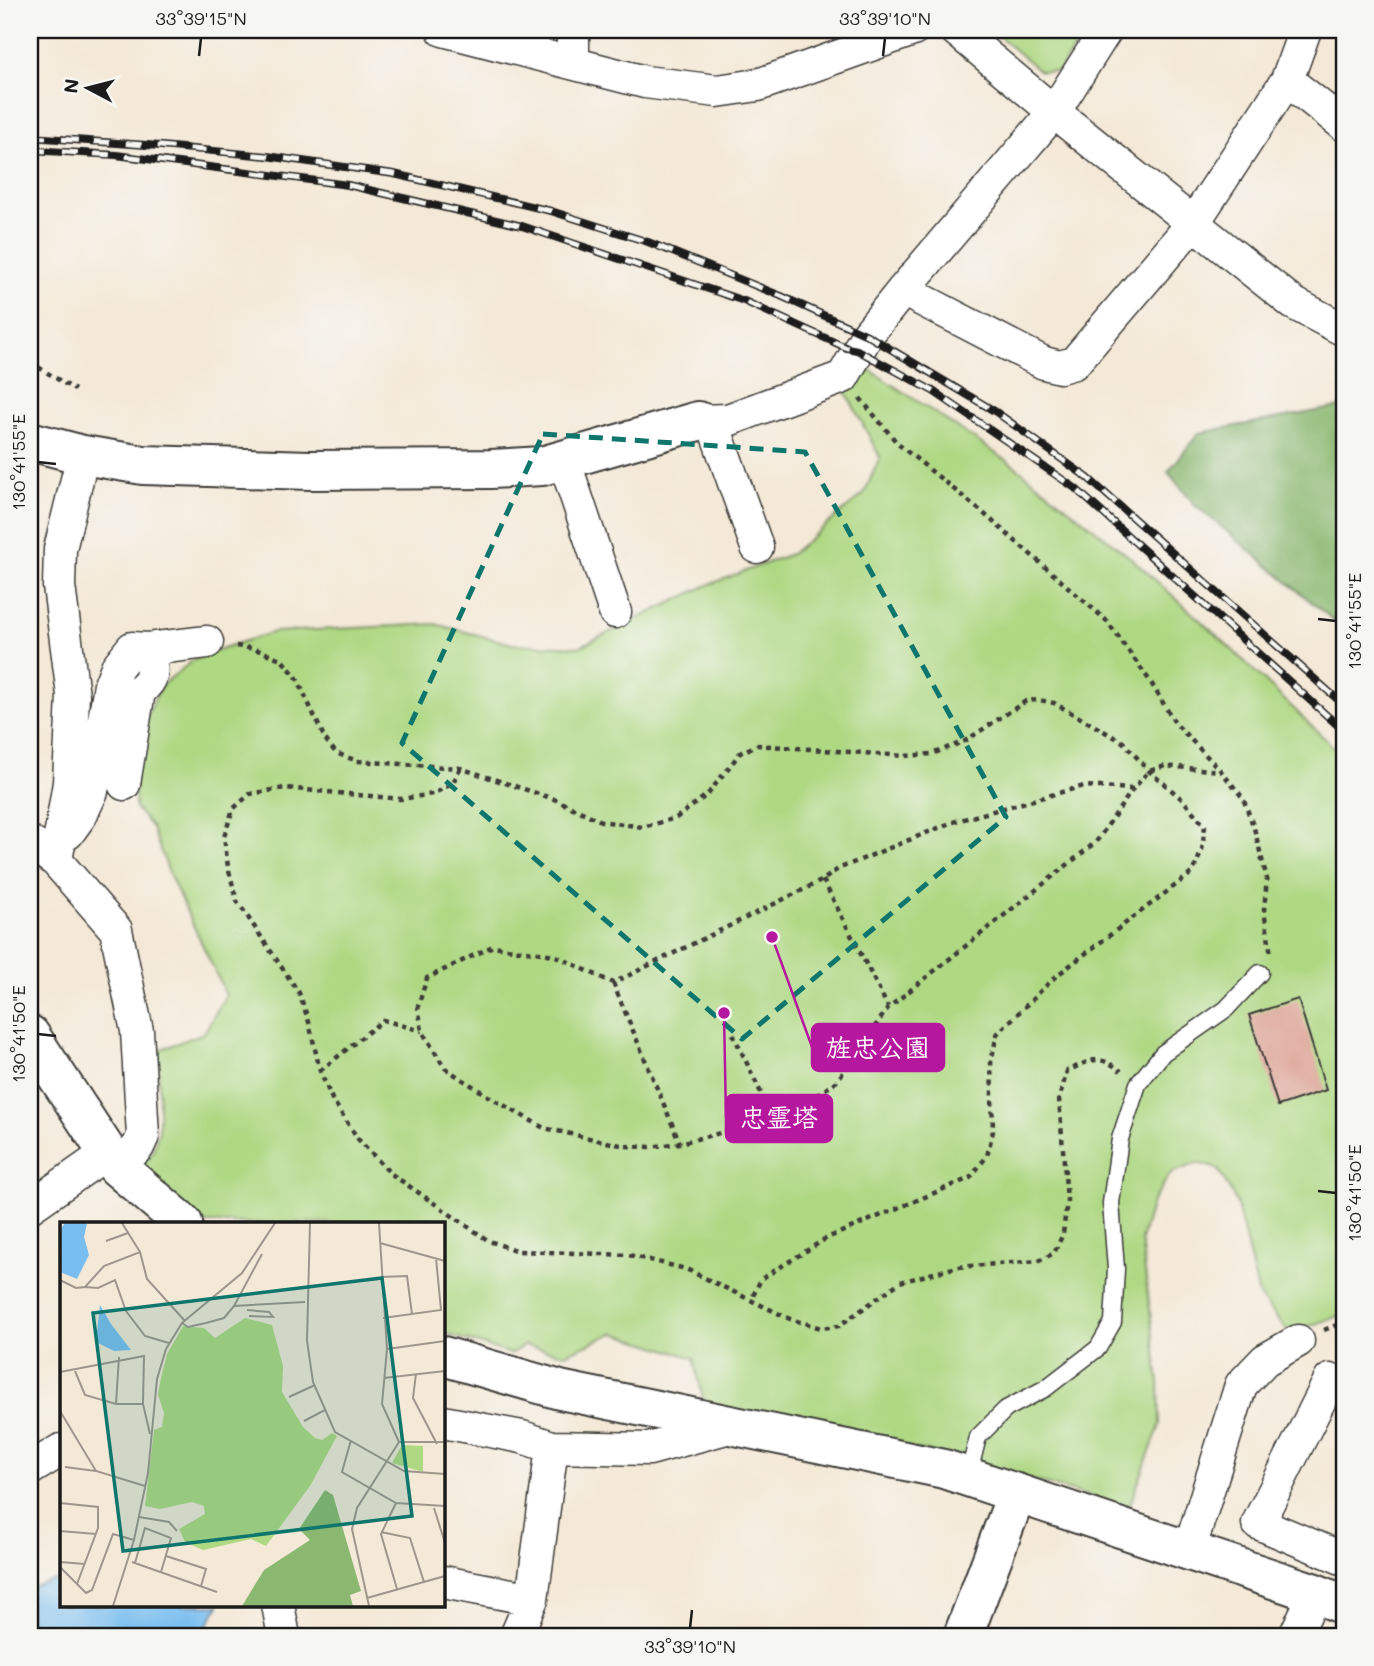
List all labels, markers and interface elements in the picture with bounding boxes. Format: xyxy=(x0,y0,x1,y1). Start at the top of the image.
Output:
text: 33°39'15"N xyxy=(155,6,247,30)
text: 33°39'10"N xyxy=(839,6,931,30)
north arrow xyxy=(52,52,122,122)
text: N xyxy=(57,77,84,95)
text: 130°41'55"E xyxy=(6,414,30,510)
text: 130°41'55"E xyxy=(1342,573,1366,669)
text: 130°41'50"E xyxy=(6,985,30,1083)
callout: 旌忠公園 xyxy=(812,1024,944,1071)
text: 旌忠公園 xyxy=(826,1030,930,1064)
callout: 忠霊塔 xyxy=(726,1095,832,1142)
text: 忠霊塔 xyxy=(740,1100,818,1134)
text: 130°41'50"E xyxy=(1342,1144,1366,1242)
inset map xyxy=(60,1222,444,1606)
text: 33°39'10"N xyxy=(644,1634,736,1658)

